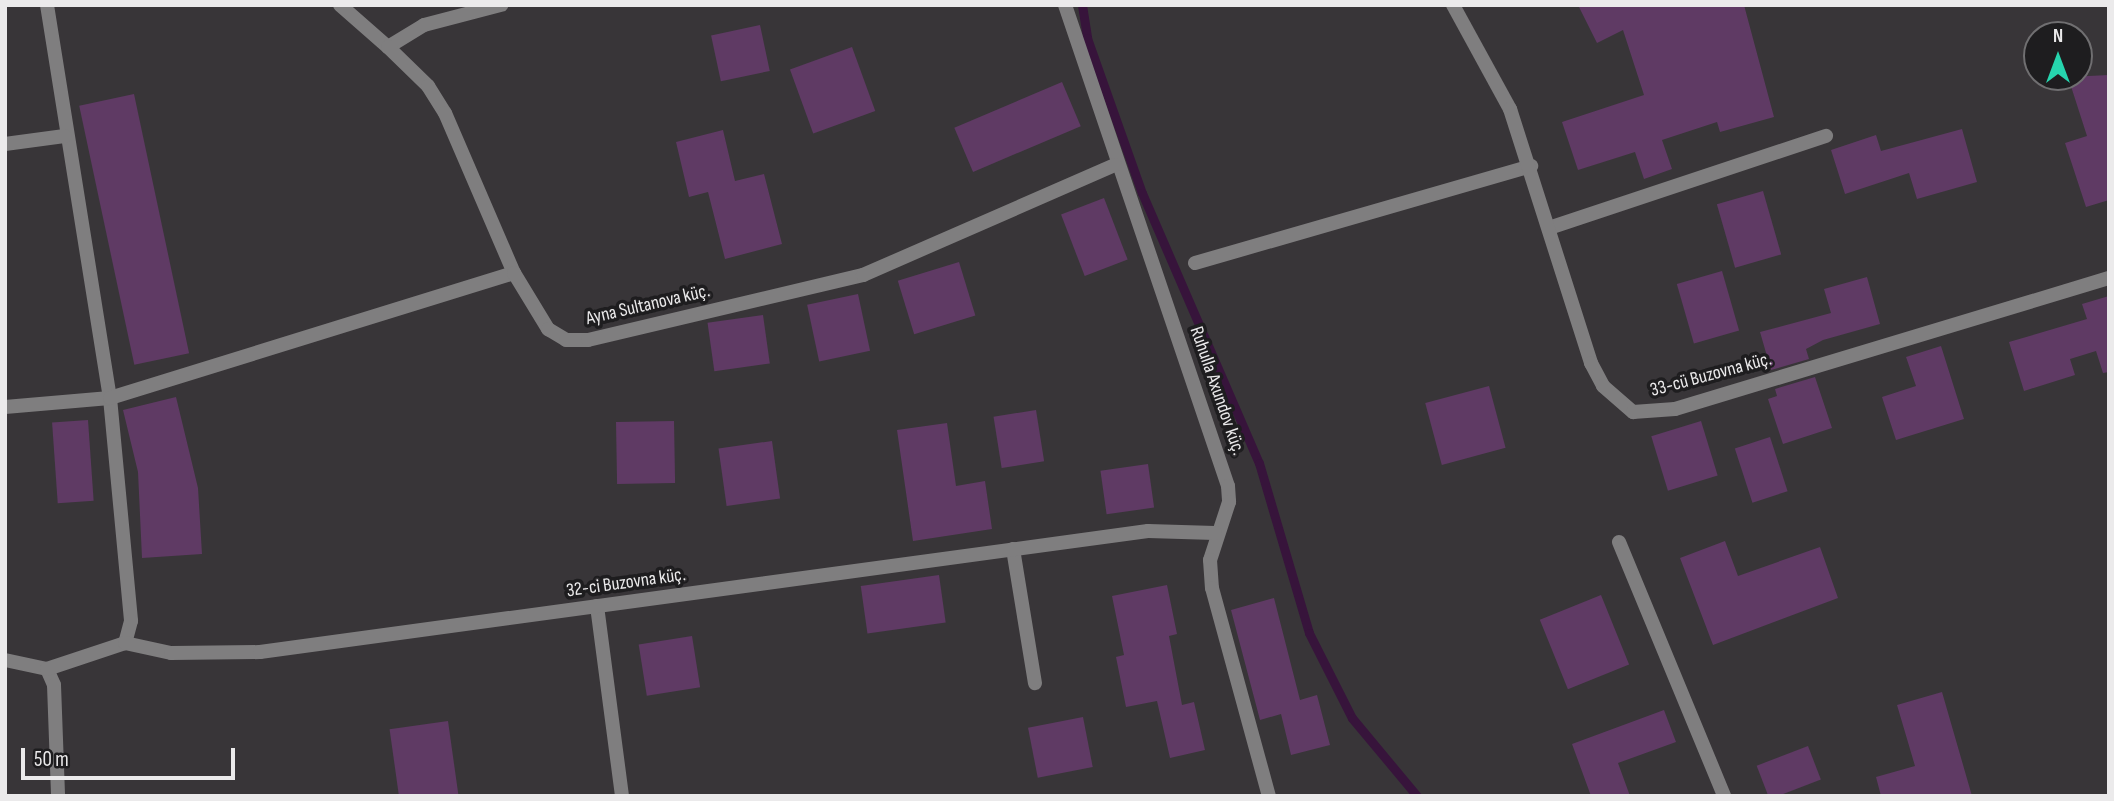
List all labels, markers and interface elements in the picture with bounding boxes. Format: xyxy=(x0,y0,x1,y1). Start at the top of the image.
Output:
north arrow xyxy=(2023,21,2093,91)
text: N xyxy=(2053,25,2063,48)
street label: Ayna Sultanova küç. xyxy=(584,280,712,330)
street label: Ruhulla Axundov küç. xyxy=(1184,324,1250,458)
street label: 33-cü Buzovna küç. xyxy=(1648,348,1774,402)
street label: 32-ci Buzovna küç. xyxy=(565,563,687,603)
scale bar xyxy=(24,734,238,778)
text: 50 m xyxy=(34,747,69,772)

